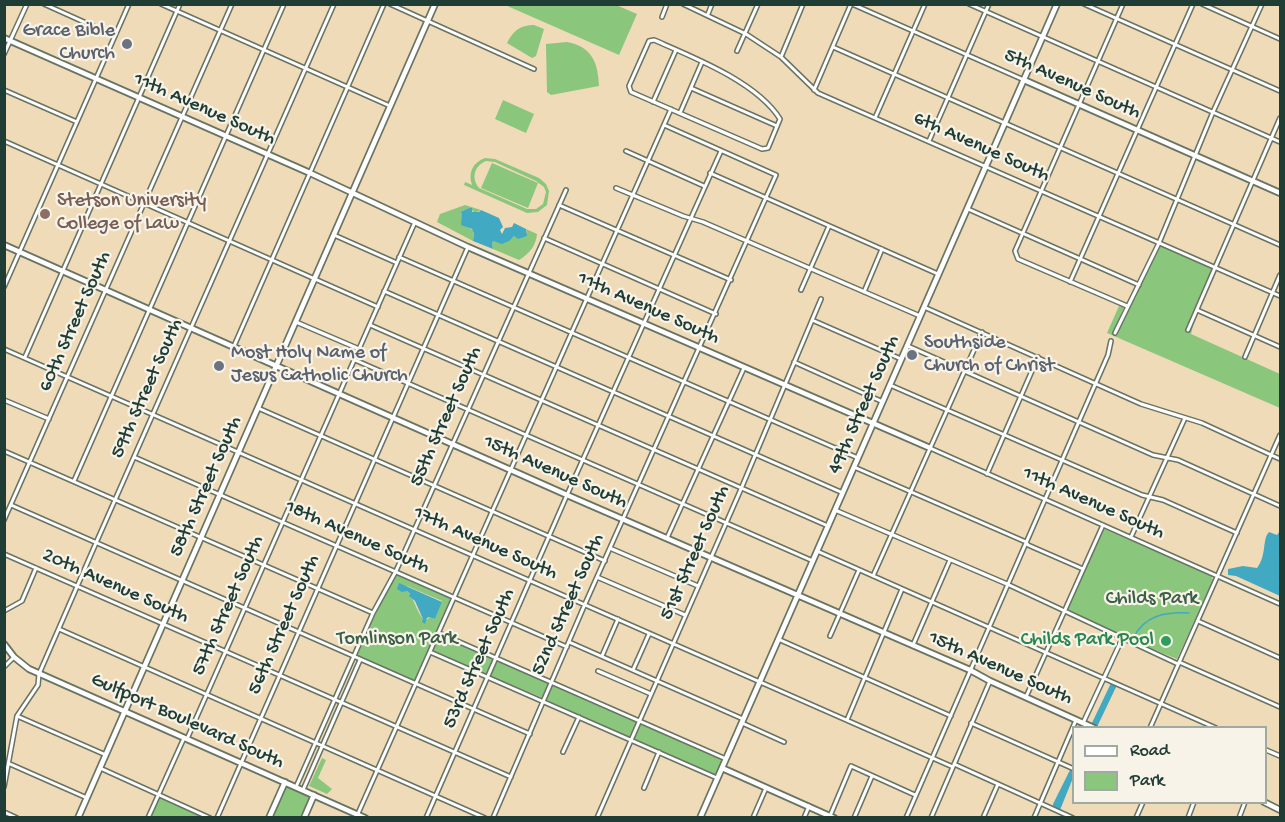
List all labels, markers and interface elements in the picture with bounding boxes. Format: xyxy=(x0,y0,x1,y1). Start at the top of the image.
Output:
place label: Grace Bible Church xyxy=(22,20,115,67)
marker: Grace Bible Church xyxy=(120,37,134,51)
street label: 5th Avenue South xyxy=(1000,44,1144,126)
street label: 11th Avenue South xyxy=(129,68,279,152)
street label: 6th Avenue South xyxy=(909,107,1053,189)
place label: Stetson University College of Law xyxy=(57,190,206,237)
marker: Stetson University College of Law xyxy=(38,207,52,221)
street label: 60th Street South xyxy=(34,248,118,396)
street label: 11th Avenue South xyxy=(573,267,723,351)
street label: 59th Street South xyxy=(106,316,190,462)
street label: 49th Street South xyxy=(824,332,906,478)
place label: Southside Church of Christ xyxy=(924,332,1054,379)
place label: Most Holy Name of Jesus Catholic Church xyxy=(231,342,408,389)
street label: 55th Street South xyxy=(405,343,489,491)
marker: Southside Church of Christ xyxy=(905,348,919,362)
marker: Most Holy Name of Jesus Catholic Church xyxy=(212,359,226,373)
street label: 58th Street South xyxy=(165,413,249,561)
street label: 15th Avenue South xyxy=(479,431,631,515)
street label: 11th Avenue South xyxy=(1018,462,1168,546)
street label: 51st Street South xyxy=(656,482,736,624)
street label: 18th Avenue South xyxy=(281,495,433,581)
street label: 17th Avenue South xyxy=(409,502,561,586)
street label: 52nd Street South xyxy=(527,531,611,679)
street label: 57th Street South xyxy=(187,532,271,680)
street label: 20th Avenue South xyxy=(38,544,192,630)
street label: 56th Street South xyxy=(243,551,327,699)
street label: 53rd Street South xyxy=(438,585,522,733)
park label: Childs Park xyxy=(1106,588,1198,612)
street label: 15th Avenue South xyxy=(924,627,1076,711)
park label: Tomlinson Park xyxy=(337,628,457,652)
place label: Childs Park Pool xyxy=(1021,629,1154,653)
marker: Childs Park Pool xyxy=(1159,634,1173,648)
street label: Gulfport Boulevard South xyxy=(87,669,287,775)
legend xyxy=(1072,726,1267,804)
text: Road xyxy=(1130,741,1169,762)
text: Park xyxy=(1130,771,1164,792)

